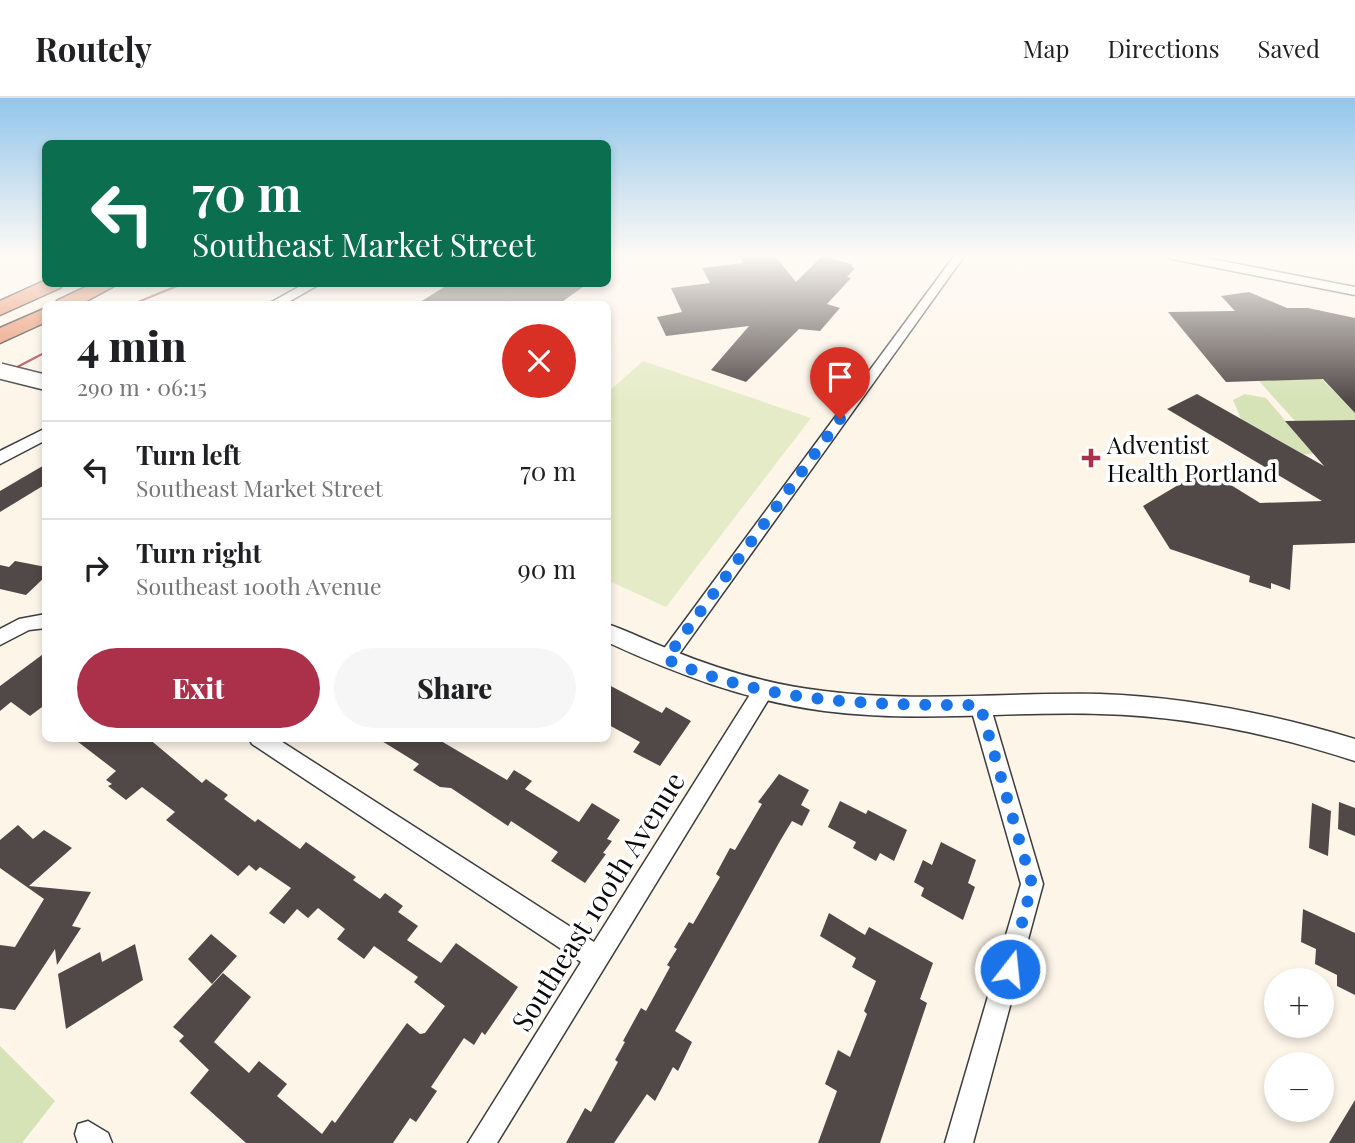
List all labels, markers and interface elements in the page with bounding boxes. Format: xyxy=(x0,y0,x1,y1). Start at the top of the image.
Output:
text: Routely xyxy=(35,26,152,70)
text: Map xyxy=(1023,32,1069,64)
text: Directions xyxy=(1107,32,1220,64)
text: Saved xyxy=(1258,32,1320,64)
text: 70 m xyxy=(192,159,302,224)
icon: left xyxy=(77,168,168,259)
text: Southeast Market Street xyxy=(192,222,536,265)
text: 4 min xyxy=(77,317,186,373)
button: close xyxy=(502,324,576,398)
pin xyxy=(810,347,870,419)
icon: arrive xyxy=(821,358,859,396)
text: 290 m · 06:15 xyxy=(77,371,207,402)
place label: Adventist Health Portland xyxy=(1106,428,1278,488)
text: Turn left xyxy=(136,437,241,472)
marker: Adventist Health Portland xyxy=(1081,448,1101,468)
icon: left xyxy=(77,451,115,489)
text: 70 m xyxy=(520,453,576,488)
text: Southeast Market Street xyxy=(136,472,383,503)
text: Turn right xyxy=(136,535,262,570)
icon: right xyxy=(77,549,115,587)
text: 90 m xyxy=(518,551,576,586)
text: Southeast 100th Avenue xyxy=(136,570,382,601)
button: Exit xyxy=(77,648,320,728)
button: Share xyxy=(334,648,576,728)
street label: Southeast 100th Avenue xyxy=(502,764,692,1038)
position arrow xyxy=(973,932,1047,1006)
map controls xyxy=(1264,968,1334,1122)
button: + xyxy=(1264,968,1334,1038)
button: − xyxy=(1264,1052,1334,1122)

